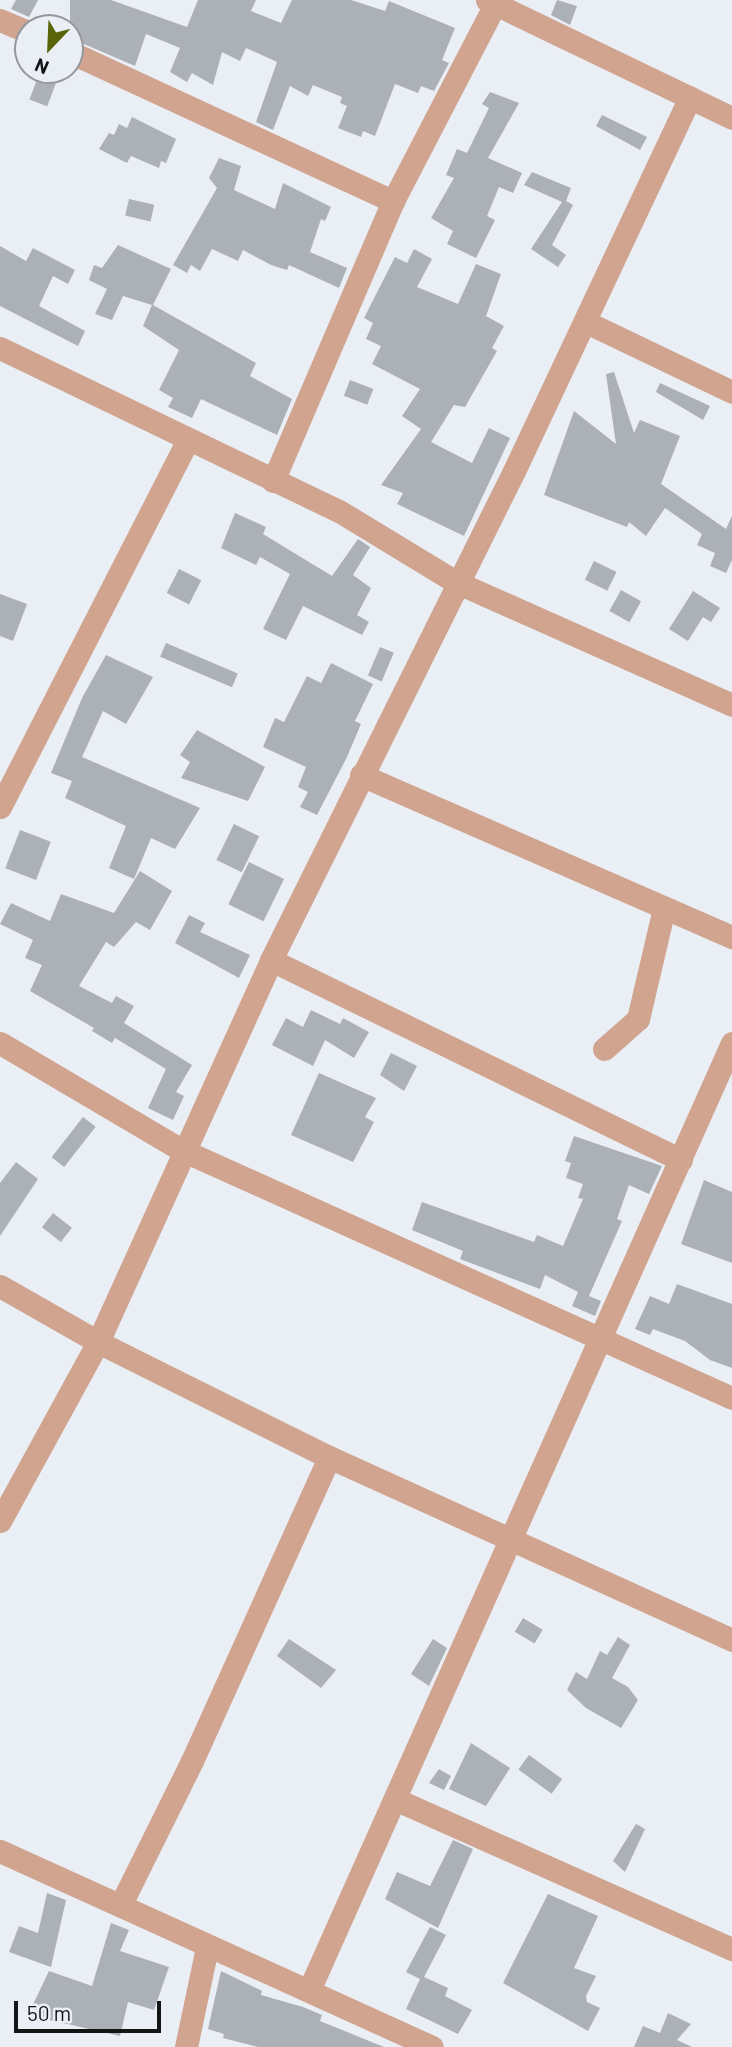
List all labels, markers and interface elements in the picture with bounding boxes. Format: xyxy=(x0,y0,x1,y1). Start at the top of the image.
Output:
north arrow xyxy=(14,14,84,84)
text: N xyxy=(31,54,52,80)
scale bar xyxy=(18,1988,164,2032)
text: 50 m xyxy=(27,2000,71,2025)

